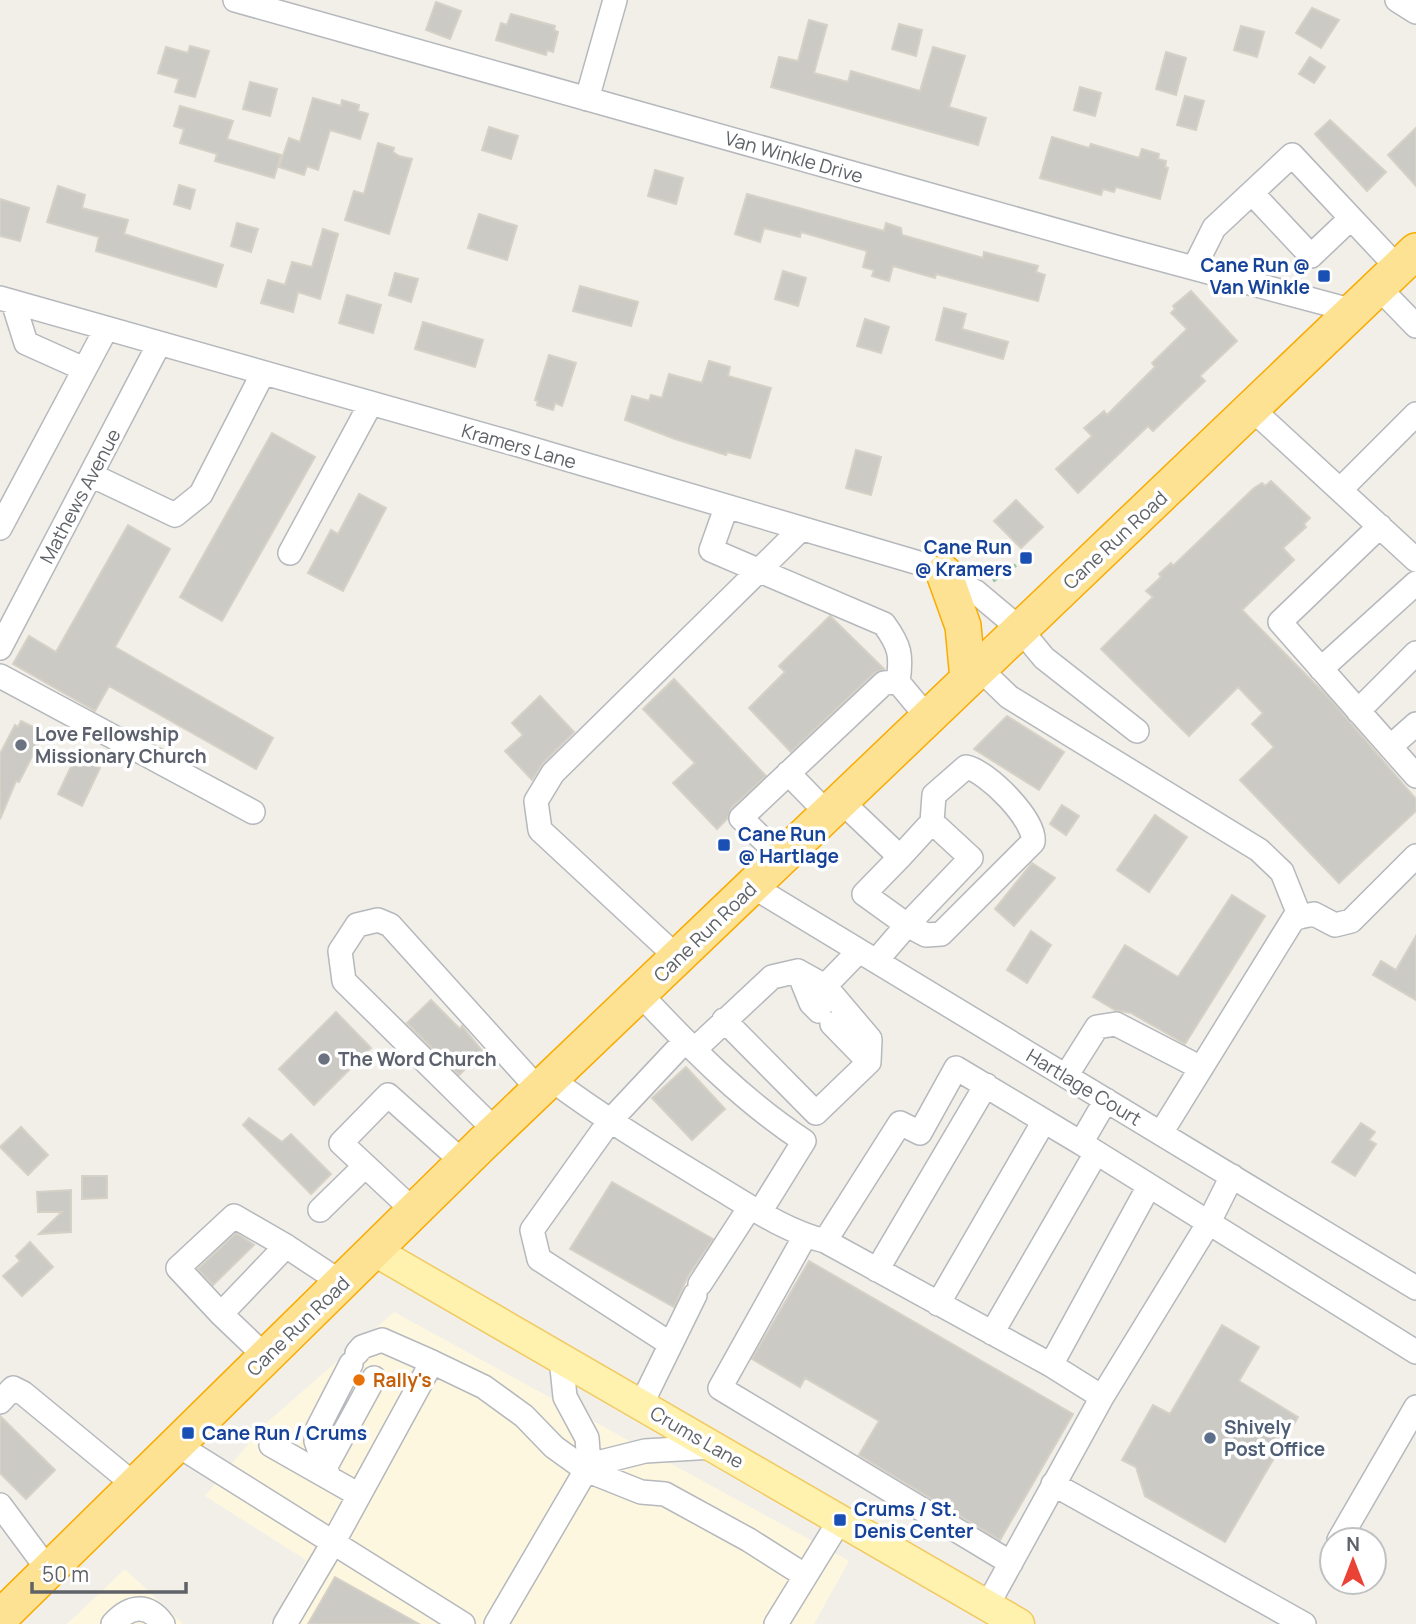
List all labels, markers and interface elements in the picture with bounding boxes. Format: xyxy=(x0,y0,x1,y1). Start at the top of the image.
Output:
street label: Van Winkle Drive xyxy=(722,125,866,189)
place label: Cane Run @ Van Winkle xyxy=(1201,252,1310,300)
marker: Cane Run @ Van Winkle xyxy=(1316,268,1332,284)
street label: Kramers Lane xyxy=(459,417,579,475)
street label: Mathews Avenue xyxy=(34,424,126,568)
street label: Cane Run Road xyxy=(1057,485,1173,595)
place label: Cane Run @ Kramers xyxy=(914,534,1012,582)
marker: Cane Run @ Kramers xyxy=(1018,550,1034,566)
place label: Love Fellowship Missionary Church xyxy=(35,721,207,769)
marker: Love Fellowship Missionary Church xyxy=(13,737,29,753)
place label: Cane Run @ Hartlage xyxy=(738,821,839,869)
marker: Cane Run @ Hartlage xyxy=(716,837,732,853)
street label: Cane Run Road xyxy=(648,876,762,988)
street label: Hartlage Court xyxy=(1022,1042,1146,1132)
place label: The Word Church xyxy=(338,1046,497,1072)
marker: The Word Church xyxy=(316,1051,332,1067)
street label: Cane Run Road xyxy=(241,1270,355,1382)
place label: Rally's xyxy=(373,1367,432,1393)
marker: Rally's xyxy=(351,1372,367,1388)
street label: Crums Lane xyxy=(645,1400,749,1474)
place label: Shively Post Office xyxy=(1224,1414,1325,1462)
place label: Cane Run / Crums xyxy=(202,1420,367,1446)
marker: Cane Run / Crums xyxy=(180,1425,196,1441)
marker: Shively Post Office xyxy=(1202,1430,1218,1446)
place label: Crums / St. Denis Center xyxy=(854,1496,974,1544)
marker: Crums / St. Denis Center xyxy=(832,1512,848,1528)
north arrow xyxy=(1318,1526,1388,1596)
text: N xyxy=(1346,1531,1360,1557)
scale bar xyxy=(32,1550,186,1594)
text: 50 m xyxy=(42,1560,89,1588)

